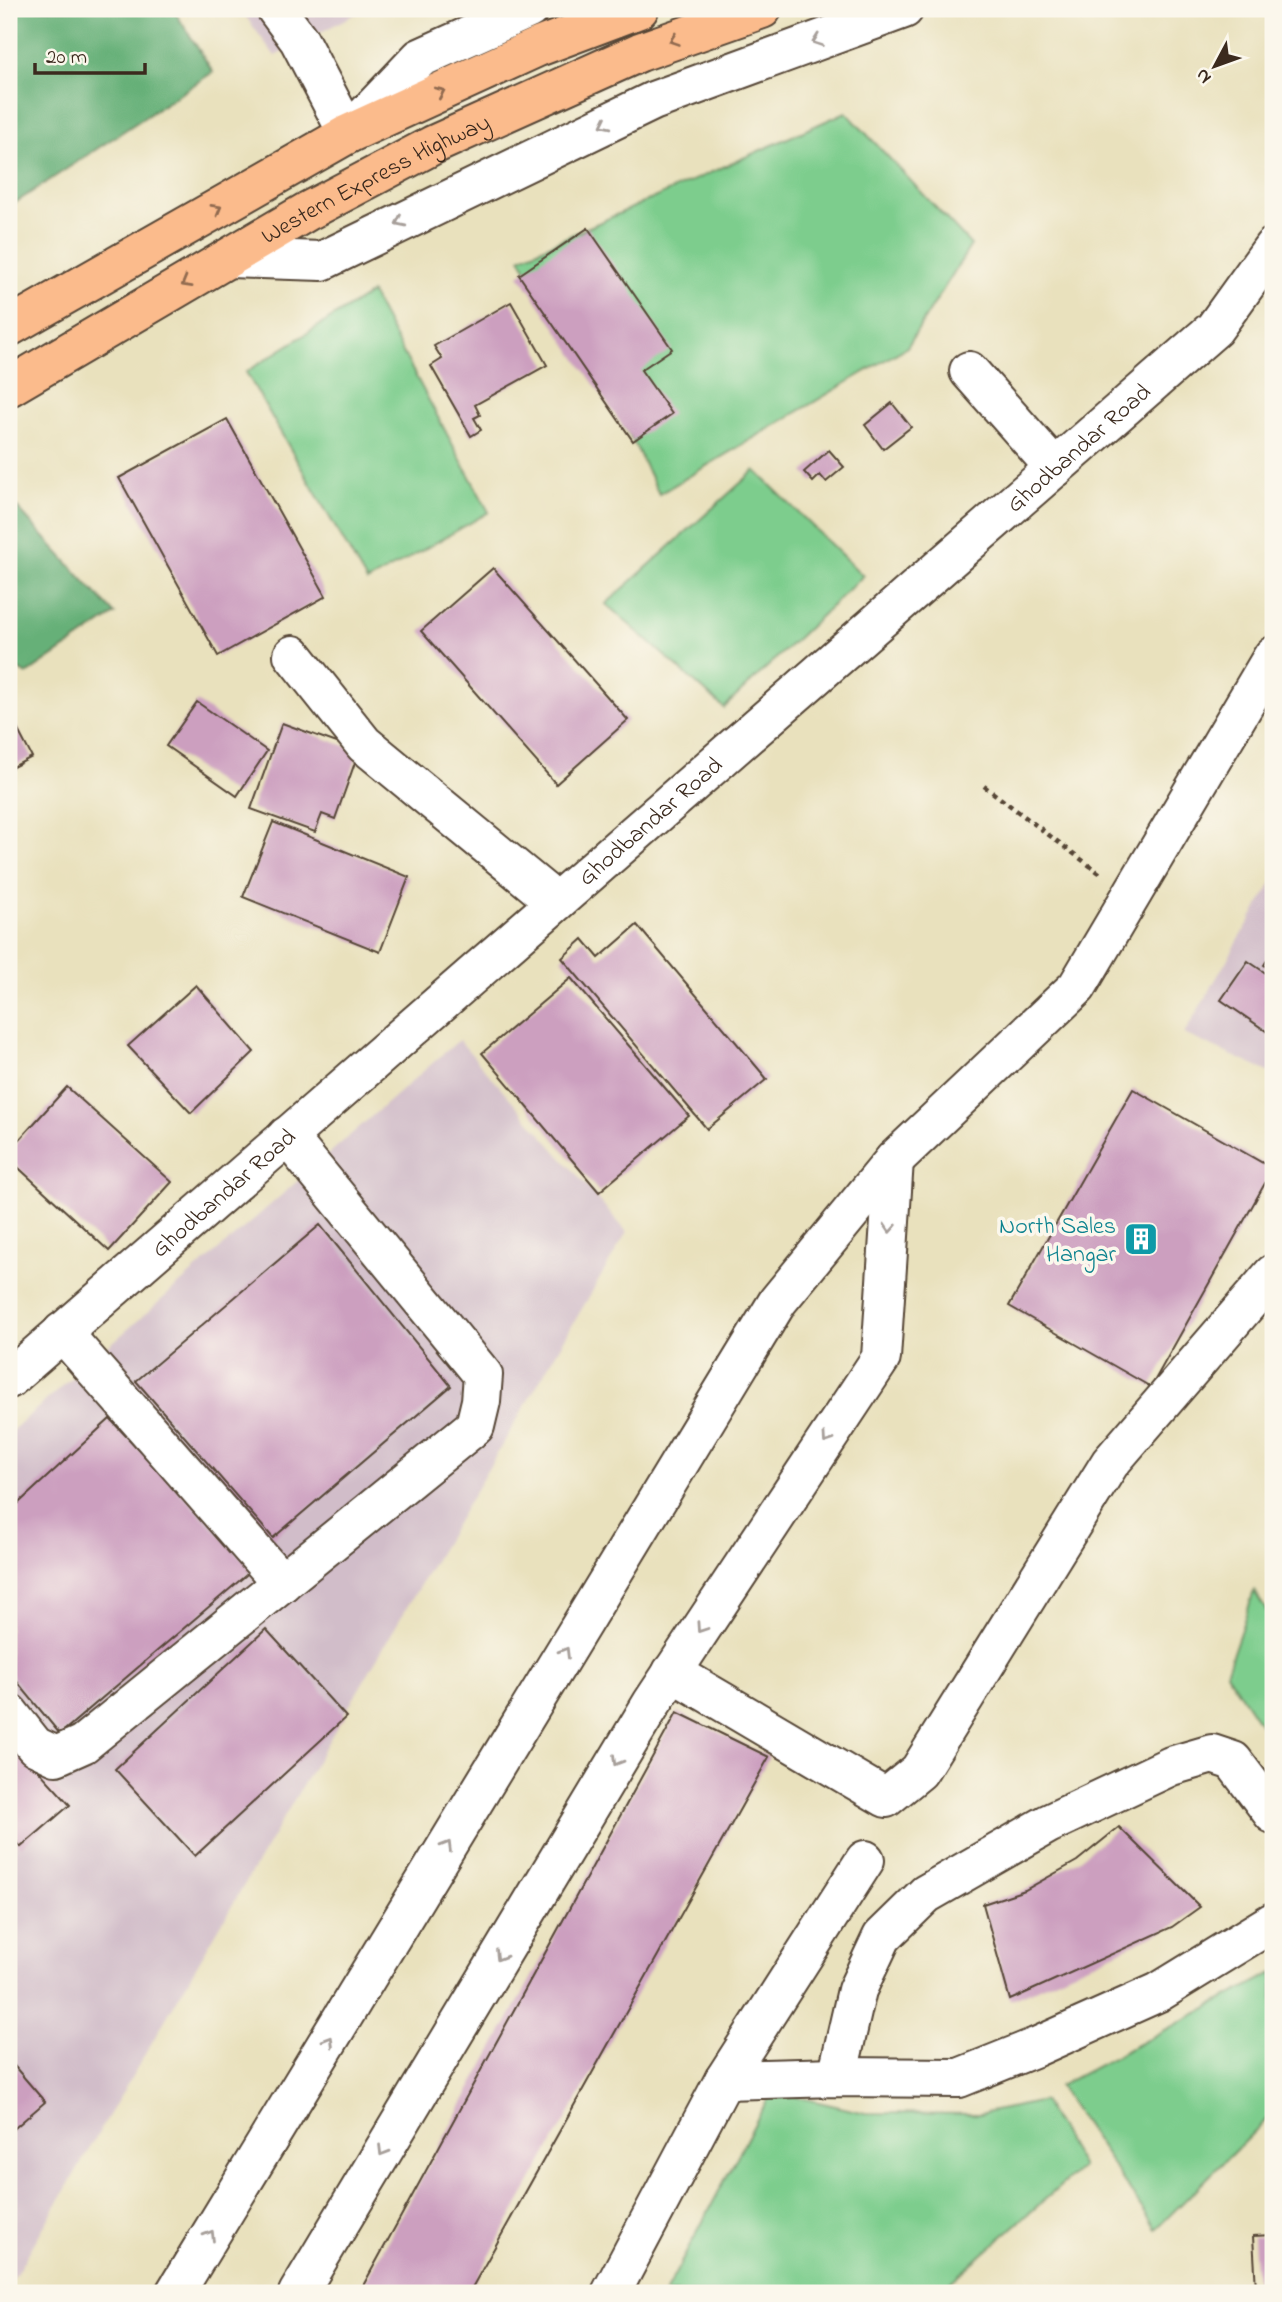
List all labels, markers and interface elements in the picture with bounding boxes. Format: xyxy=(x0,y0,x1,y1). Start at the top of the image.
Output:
scale bar xyxy=(35,32,145,76)
one-way arrow xyxy=(669,32,681,46)
one-way arrow xyxy=(811,32,823,46)
north arrow xyxy=(1180,32,1250,102)
text: 20 m xyxy=(46,43,87,73)
text: N xyxy=(1190,62,1218,89)
one-way arrow xyxy=(433,86,445,100)
street label: Western Express Highway xyxy=(255,106,497,255)
one-way arrow xyxy=(600,115,612,129)
one-way arrow xyxy=(209,204,222,217)
one-way arrow xyxy=(395,214,407,228)
one-way arrow xyxy=(181,275,194,288)
street label: Ghodbandar Road xyxy=(1000,376,1160,522)
street label: Ghodbandar Road xyxy=(571,749,732,895)
street label: Ghodbandar Road xyxy=(145,1121,305,1267)
place label: North Sales Hangar xyxy=(999,1210,1117,1273)
building icon: North Sales Hangar xyxy=(1122,1220,1160,1258)
one-way arrow xyxy=(882,1223,897,1234)
one-way arrow xyxy=(823,1431,835,1444)
one-way arrow xyxy=(696,1621,709,1634)
one-way arrow xyxy=(557,1646,570,1659)
one-way arrow xyxy=(612,1754,625,1767)
one-way arrow xyxy=(439,1841,452,1854)
one-way arrow xyxy=(495,1949,508,1962)
one-way arrow xyxy=(320,2035,333,2048)
one-way arrow xyxy=(378,2144,391,2157)
one-way arrow xyxy=(202,2229,215,2242)

